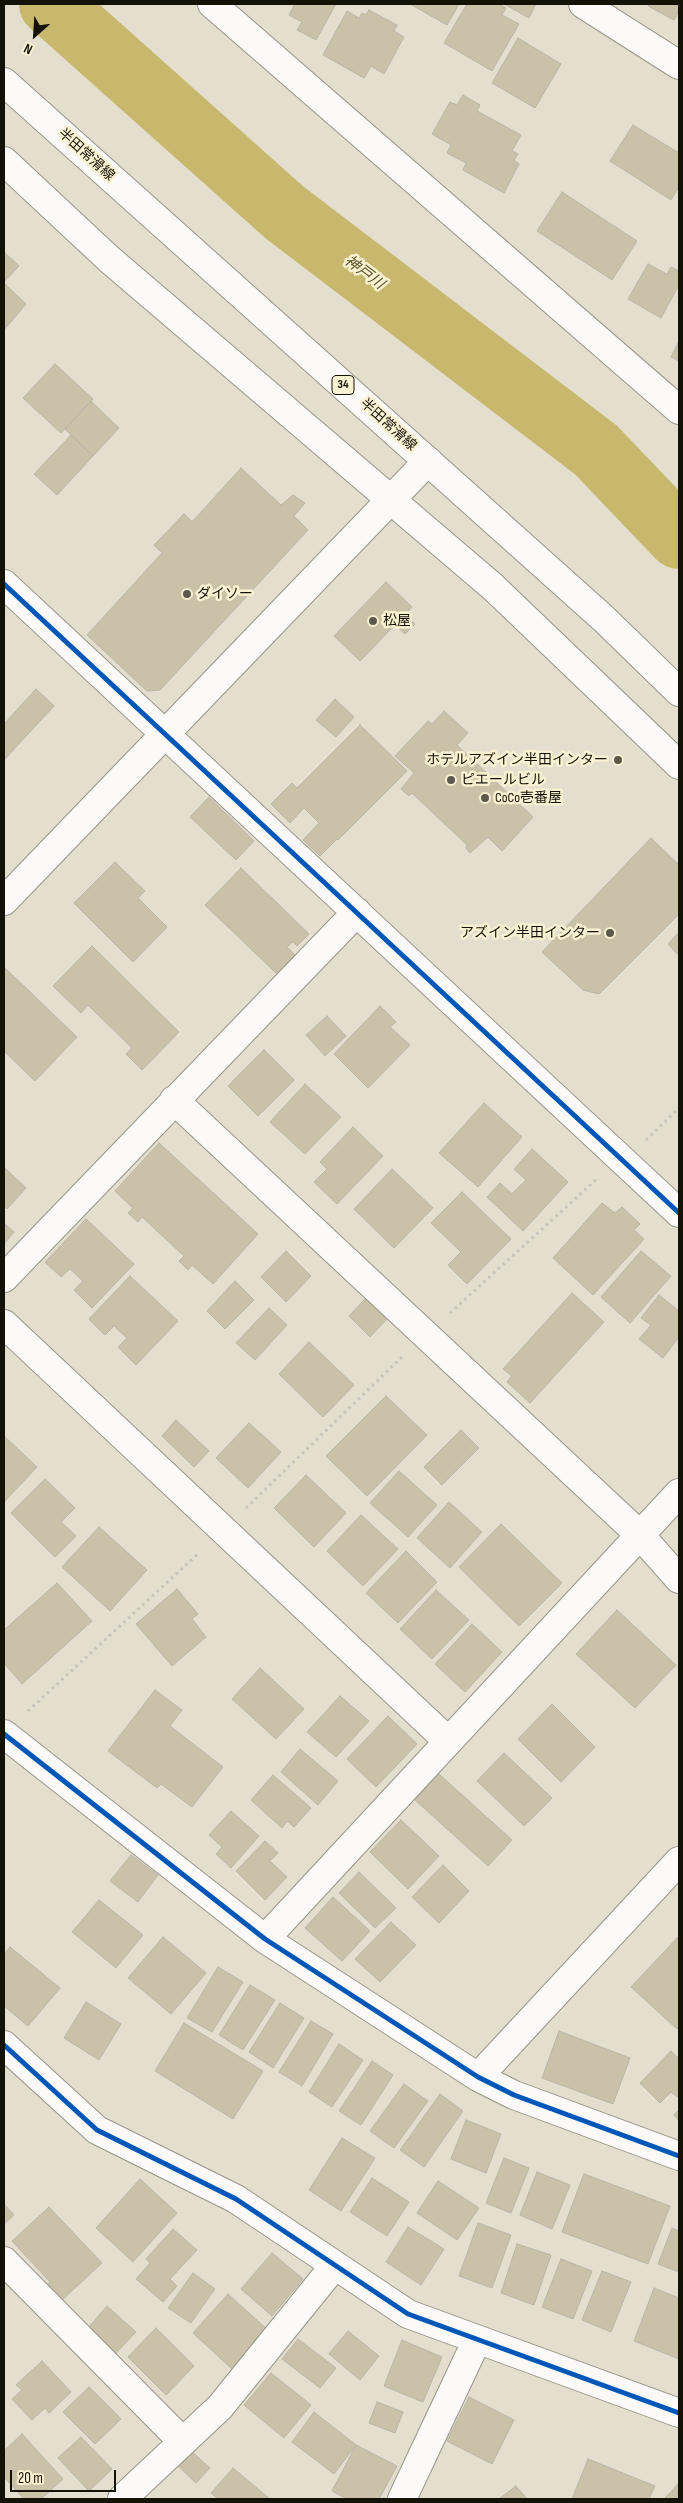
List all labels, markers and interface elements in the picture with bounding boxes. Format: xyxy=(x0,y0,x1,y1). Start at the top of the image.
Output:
north arrow xyxy=(10,10,60,60)
text: N xyxy=(21,40,35,58)
street label: 半田常滑線 xyxy=(54,125,118,185)
water label: 神戸川 xyxy=(341,252,387,294)
road number: 34 xyxy=(332,376,354,394)
street label: 半田常滑線 xyxy=(356,395,420,455)
place label: ダイソー xyxy=(197,586,253,602)
marker: ダイソー xyxy=(181,588,193,600)
place label: 松屋 xyxy=(383,613,411,629)
marker: 松屋 xyxy=(367,615,379,627)
place label: ホテルアズイン半田インター xyxy=(426,752,608,768)
marker: ホテルアズイン半田インター xyxy=(612,754,624,766)
place label: ピエールビル xyxy=(461,772,545,788)
marker: ピエールビル xyxy=(445,774,457,786)
place label: CoCo壱番屋 xyxy=(495,790,562,806)
marker: CoCo壱番屋 xyxy=(479,792,491,804)
place label: アズイン半田インター xyxy=(460,925,600,941)
marker: アズイン半田インター xyxy=(604,927,616,939)
scale bar xyxy=(12,2460,119,2492)
text: 20 m xyxy=(18,2469,43,2488)

